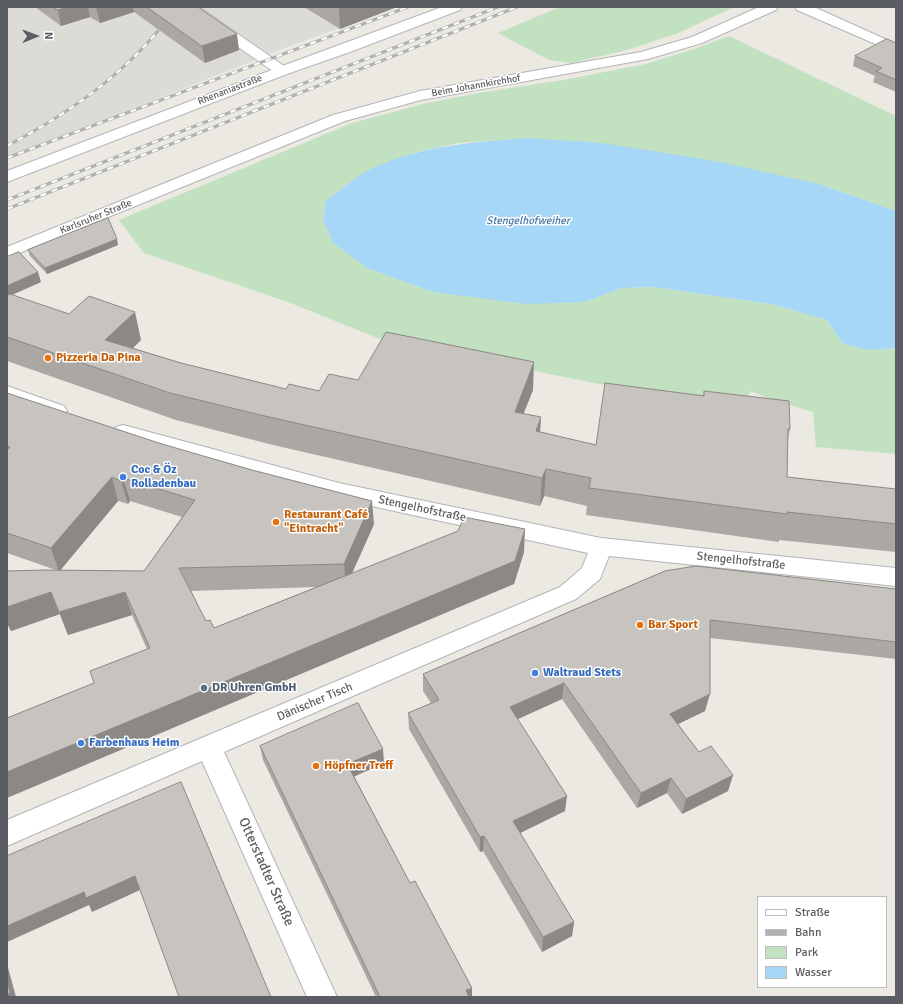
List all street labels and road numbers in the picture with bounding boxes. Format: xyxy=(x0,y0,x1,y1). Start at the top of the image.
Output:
street label: Rhenaniastraße xyxy=(196,72,264,108)
street label: Beim Johannkirchhof xyxy=(431,72,521,100)
street label: Karlsruher Straße xyxy=(58,197,134,237)
street label: Stengelhofstraße xyxy=(377,493,467,525)
street label: Stengelhofstraße xyxy=(696,549,786,573)
street label: Dänischer Tisch xyxy=(275,680,355,724)
street label: Otterstadter Straße xyxy=(235,815,297,929)

